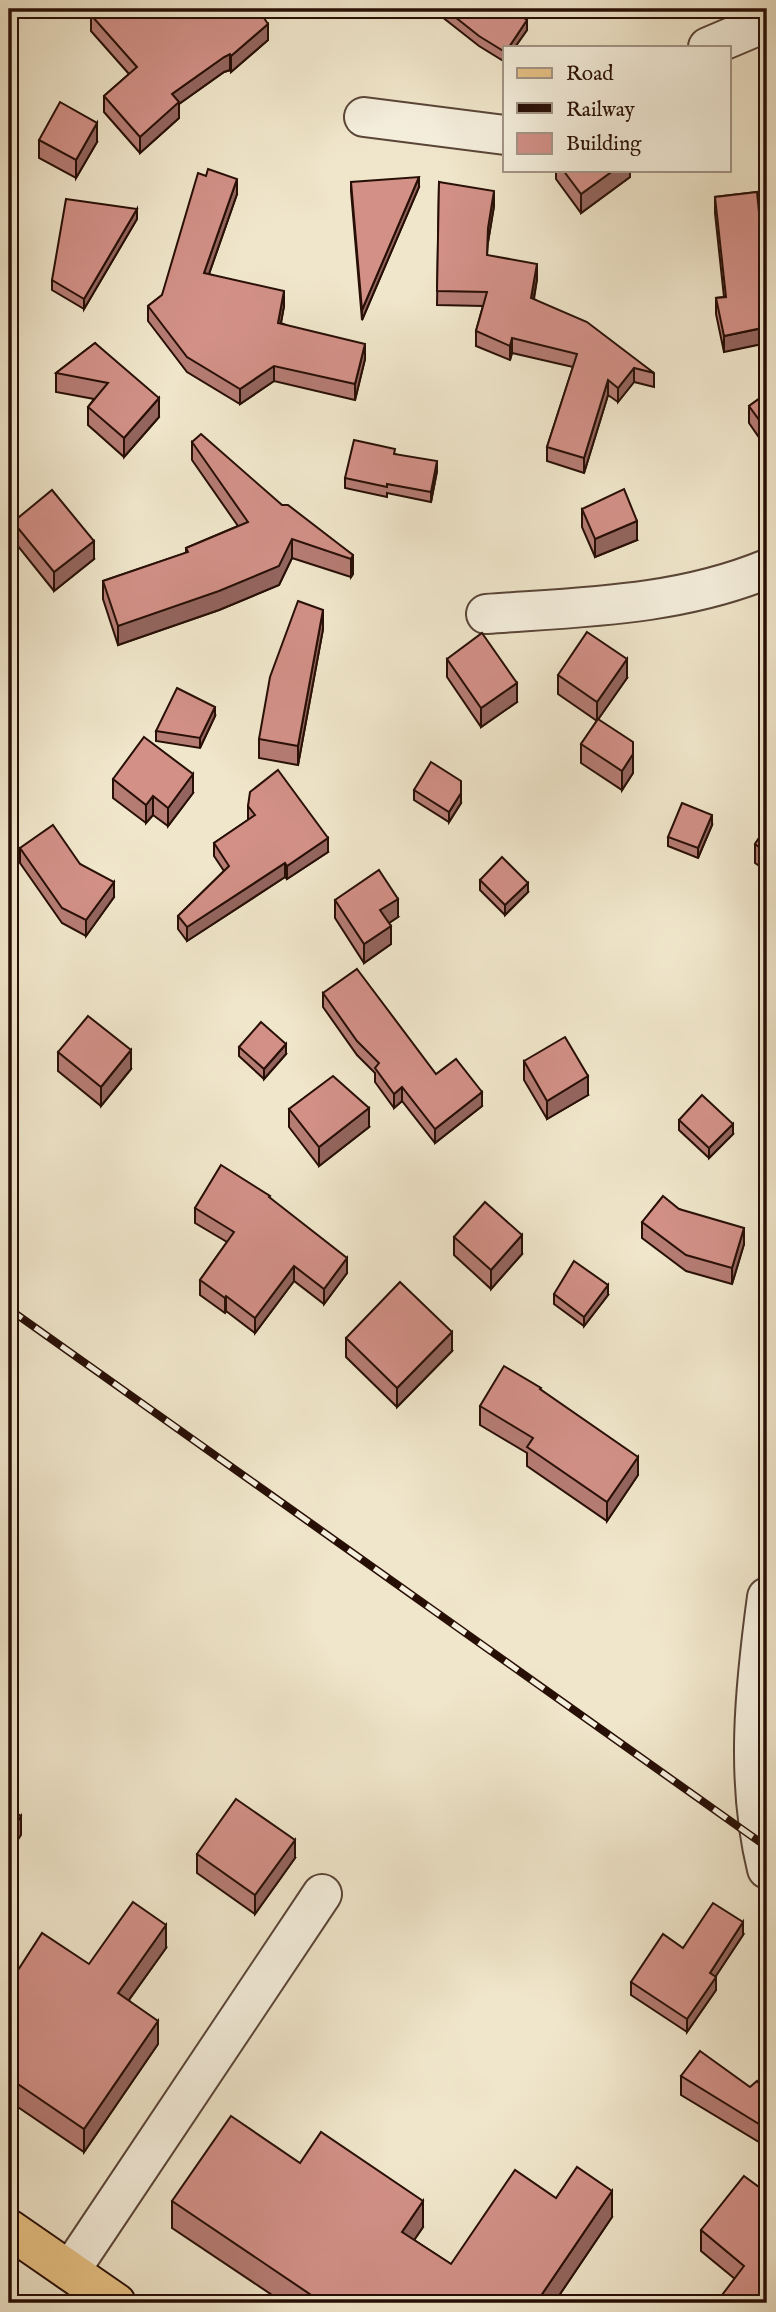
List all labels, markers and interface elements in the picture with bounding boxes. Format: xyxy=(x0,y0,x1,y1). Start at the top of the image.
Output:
legend xyxy=(503,46,730,172)
text: Road xyxy=(566,61,614,88)
text: Railway xyxy=(566,97,636,124)
text: Building xyxy=(566,131,642,158)

